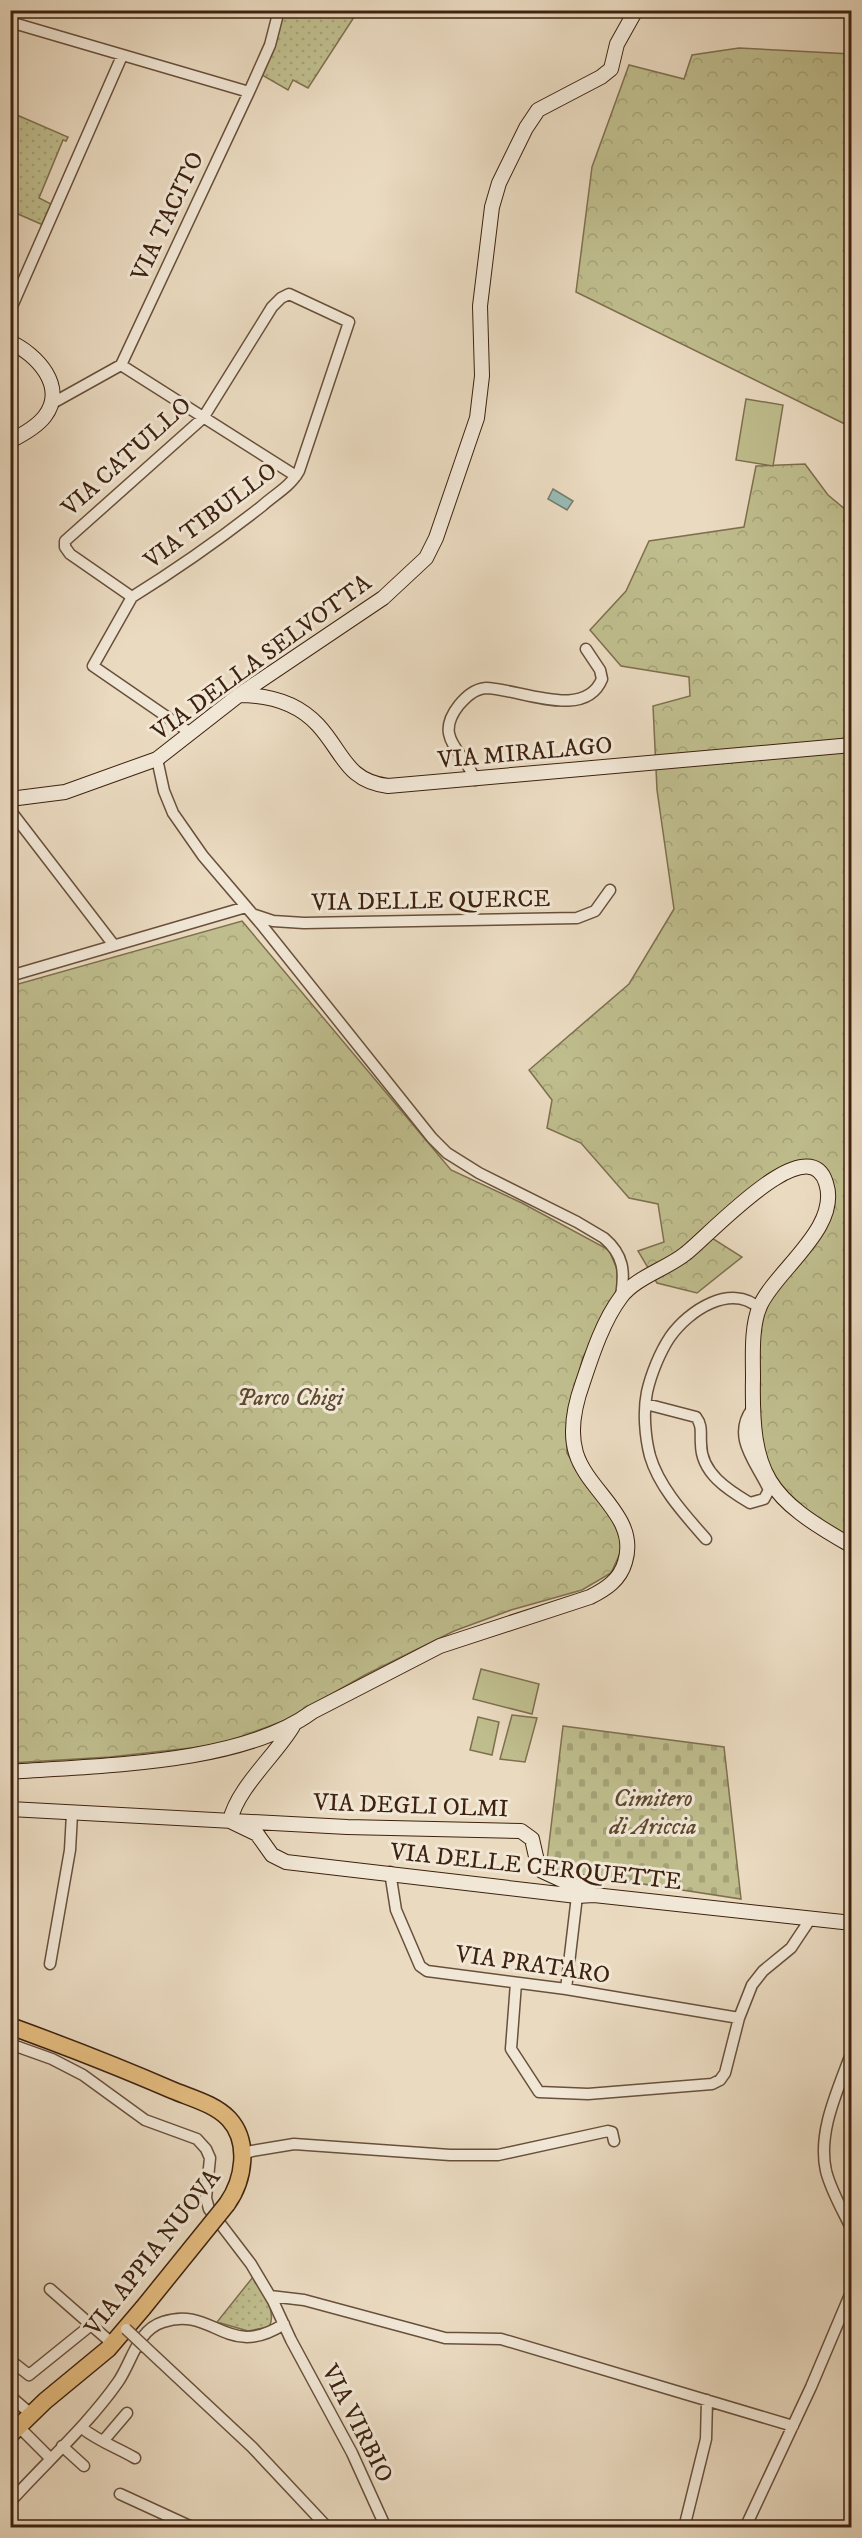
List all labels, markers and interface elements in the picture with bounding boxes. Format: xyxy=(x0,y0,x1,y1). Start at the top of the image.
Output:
street label: VIA TACITO xyxy=(124,147,211,287)
street label: VIA CATULLO xyxy=(55,391,198,524)
street label: VIA TIBULLO xyxy=(137,456,283,576)
street label: VIA DELLA SELVOTTA xyxy=(145,568,378,748)
street label: VIA MIRALAGO xyxy=(436,730,614,776)
street label: VIA DELLE QUERCE xyxy=(310,884,551,918)
park label: Parco Chigi xyxy=(237,1383,345,1413)
park label: Cimitero di Ariccia xyxy=(608,1784,697,1842)
street label: VIA DEGLI OLMI xyxy=(312,1788,509,1824)
street label: VIA DELLE CERQUETTE xyxy=(388,1837,683,1897)
street label: VIA PRATARO xyxy=(453,1939,612,1991)
street label: VIA APPIA NUOVA xyxy=(78,2163,228,2343)
street label: VIA VIRBIO xyxy=(314,2359,400,2487)

